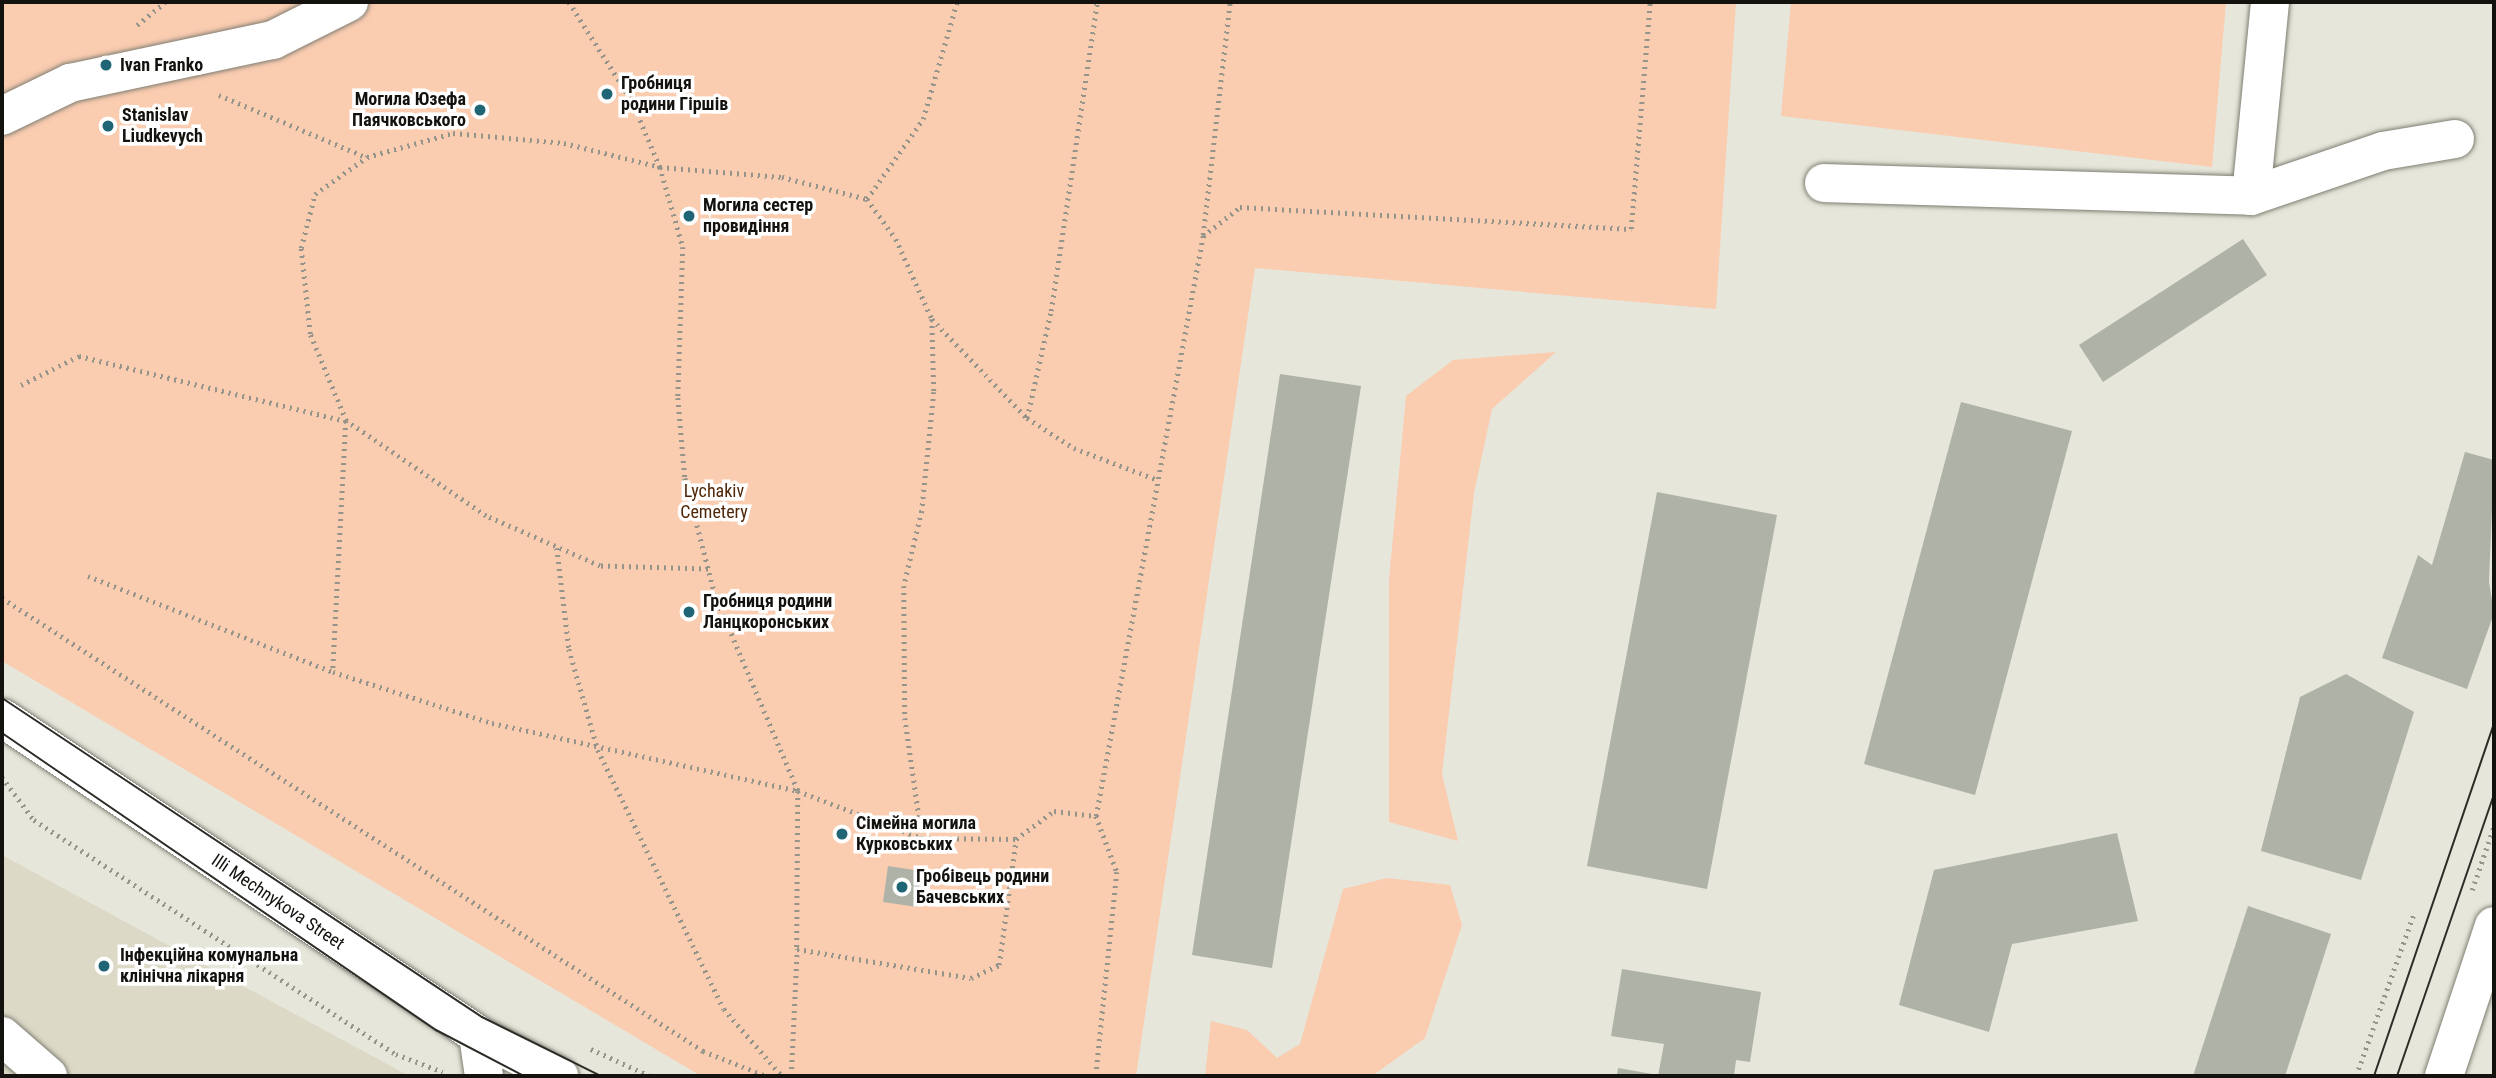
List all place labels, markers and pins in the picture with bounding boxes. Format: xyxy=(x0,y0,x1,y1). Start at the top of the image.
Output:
place label: Ivan Franko xyxy=(120,54,203,76)
marker: Ivan Franko xyxy=(98,57,114,73)
place label: Гробниця родини Гіршів xyxy=(621,73,728,116)
marker: Гробниця родини Гіршів xyxy=(599,86,615,102)
place label: Могила Юзефа Паячковського xyxy=(352,89,466,132)
marker: Могила Юзефа Паячковського xyxy=(472,102,488,118)
place label: Stanislav Liudkevych xyxy=(122,105,203,148)
marker: Stanislav Liudkevych xyxy=(100,118,116,134)
place label: Могила сестер провидіння xyxy=(703,195,813,238)
marker: Могила сестер провидіння xyxy=(681,208,697,224)
place label: Гробниця родини Ланцкоронських xyxy=(703,591,832,634)
marker: Гробниця родини Ланцкоронських xyxy=(681,604,697,620)
place label: Сімейна могила Курковських xyxy=(856,813,976,856)
marker: Сімейна могила Курковських xyxy=(834,826,850,842)
place label: Гробівець родини Бачевських xyxy=(916,866,1049,908)
marker: Гробівець родини Бачевських xyxy=(894,879,910,895)
place label: Інфекційна комунальна клінічна лікарня xyxy=(120,945,298,988)
marker: Інфекційна комунальна клінічна лікарня xyxy=(94,956,114,976)

